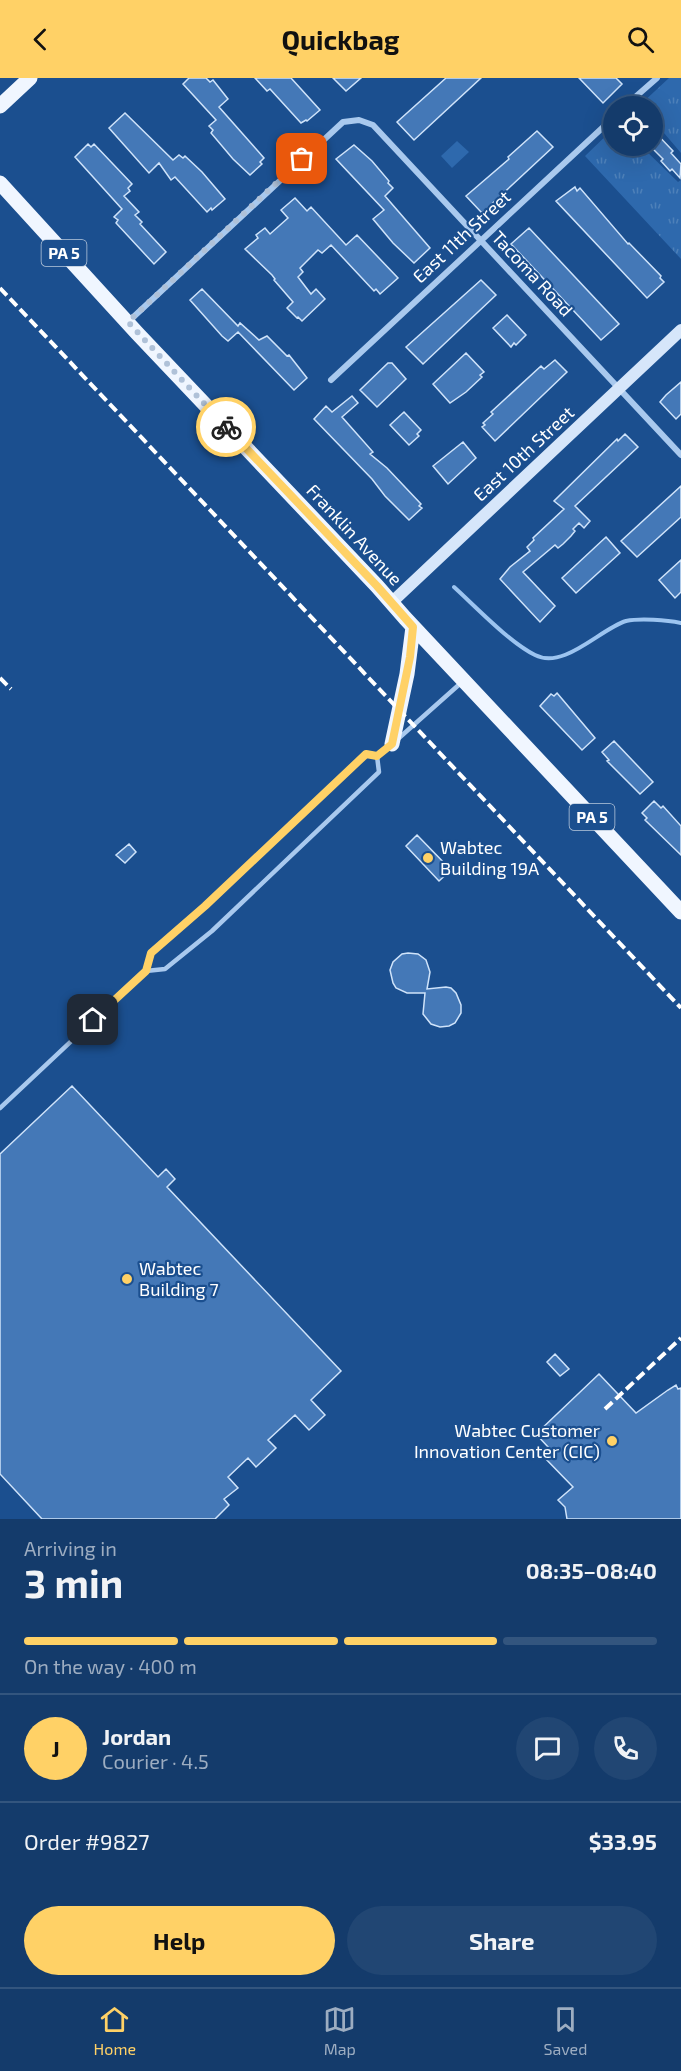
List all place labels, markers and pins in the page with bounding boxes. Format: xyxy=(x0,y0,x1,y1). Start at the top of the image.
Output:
pin xyxy=(276,133,327,184)
place label: Wabtec Building 19A xyxy=(440,836,540,879)
marker: Wabtec Building 19A xyxy=(421,851,435,865)
pin xyxy=(67,994,118,1045)
place label: Wabtec Building 7 xyxy=(139,1257,219,1300)
marker: Wabtec Building 7 xyxy=(120,1272,134,1286)
place label: Wabtec Customer Innovation Center (CIC) xyxy=(414,1419,600,1462)
marker: Wabtec Customer Innovation Center (CIC) xyxy=(605,1434,619,1448)

